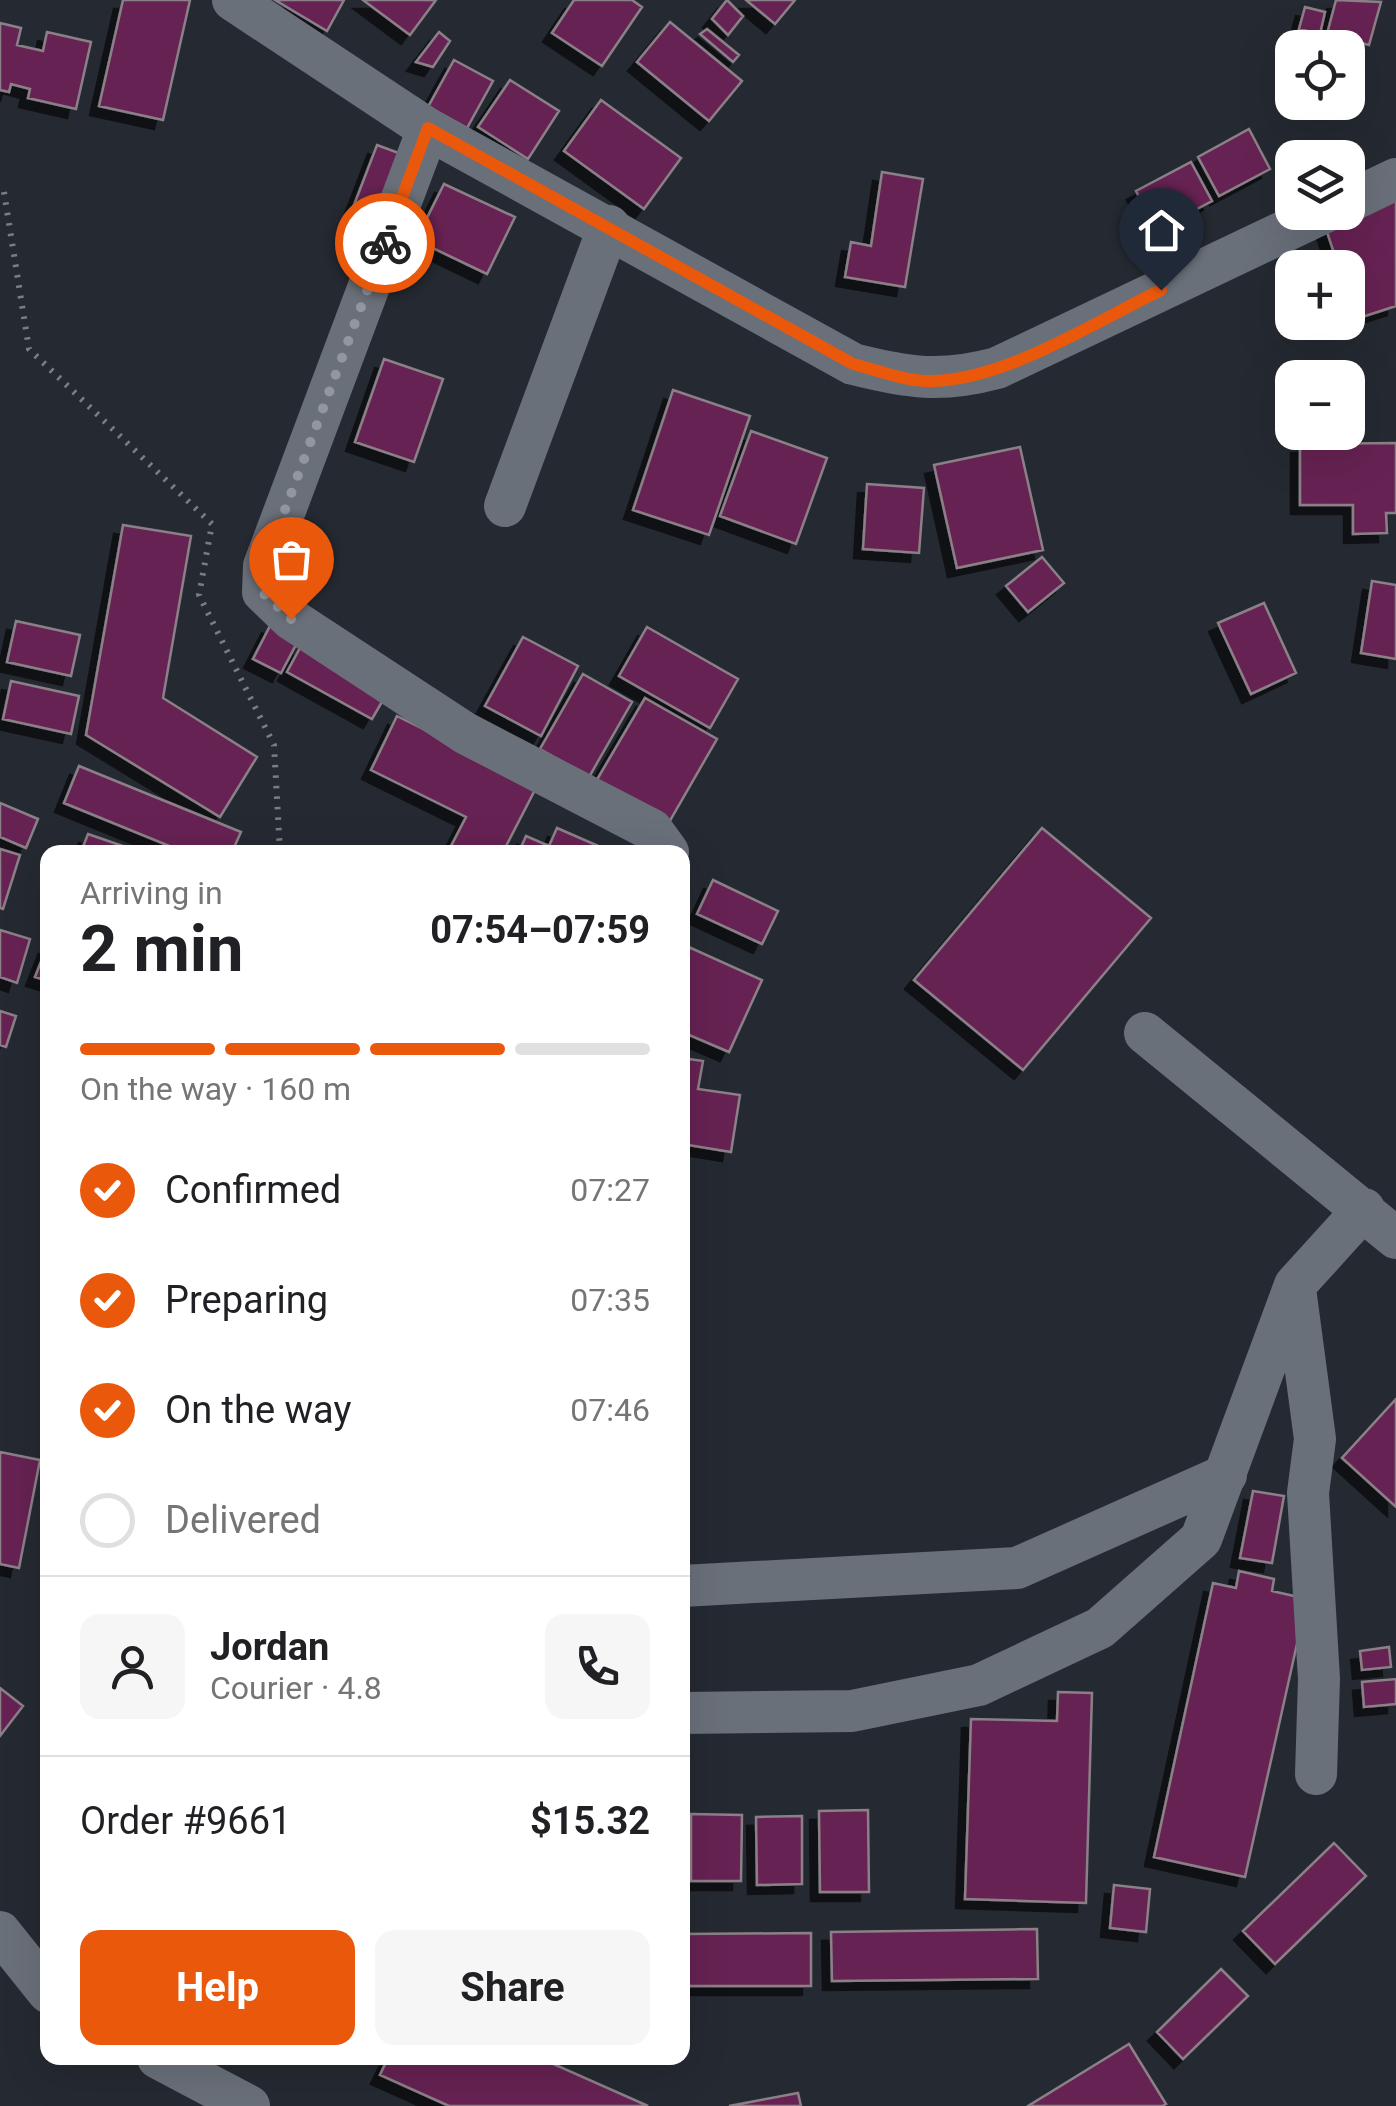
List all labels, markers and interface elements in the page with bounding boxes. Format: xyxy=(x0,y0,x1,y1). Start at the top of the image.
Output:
map controls xyxy=(1275,30,1365,450)
button: locate xyxy=(1275,30,1365,120)
button: layers xyxy=(1275,140,1365,230)
pin xyxy=(1119,188,1204,291)
courier xyxy=(335,193,435,293)
icon: home xyxy=(1134,203,1189,258)
icon: bike xyxy=(358,216,413,271)
button: + xyxy=(1275,250,1365,340)
button: − xyxy=(1275,360,1365,450)
pin xyxy=(249,517,334,620)
icon: bag xyxy=(264,532,319,587)
text: Arriving in xyxy=(80,874,223,912)
text: 07:54–07:59 xyxy=(430,908,650,952)
text: 2 min xyxy=(80,911,243,987)
text: On the way · 160 m xyxy=(80,1070,351,1108)
icon: check xyxy=(80,1163,135,1218)
text: Confirmed xyxy=(165,1168,341,1212)
text: 07:27 xyxy=(570,1171,650,1209)
icon: check xyxy=(80,1273,135,1328)
text: Preparing xyxy=(165,1278,328,1322)
text: 07:35 xyxy=(570,1281,650,1319)
icon: check xyxy=(80,1383,135,1438)
text: On the way xyxy=(165,1388,351,1432)
text: 07:46 xyxy=(570,1391,650,1429)
text: Delivered xyxy=(165,1498,321,1542)
button: person xyxy=(80,1614,185,1719)
button: phone xyxy=(545,1614,650,1719)
text: Jordan xyxy=(210,1625,329,1669)
text: Courier · 4.8 xyxy=(210,1669,382,1707)
text: Order #9661 xyxy=(80,1799,291,1843)
text: $15.32 xyxy=(530,1799,650,1843)
button: Help xyxy=(80,1930,355,2045)
button: Share xyxy=(375,1930,650,2045)

